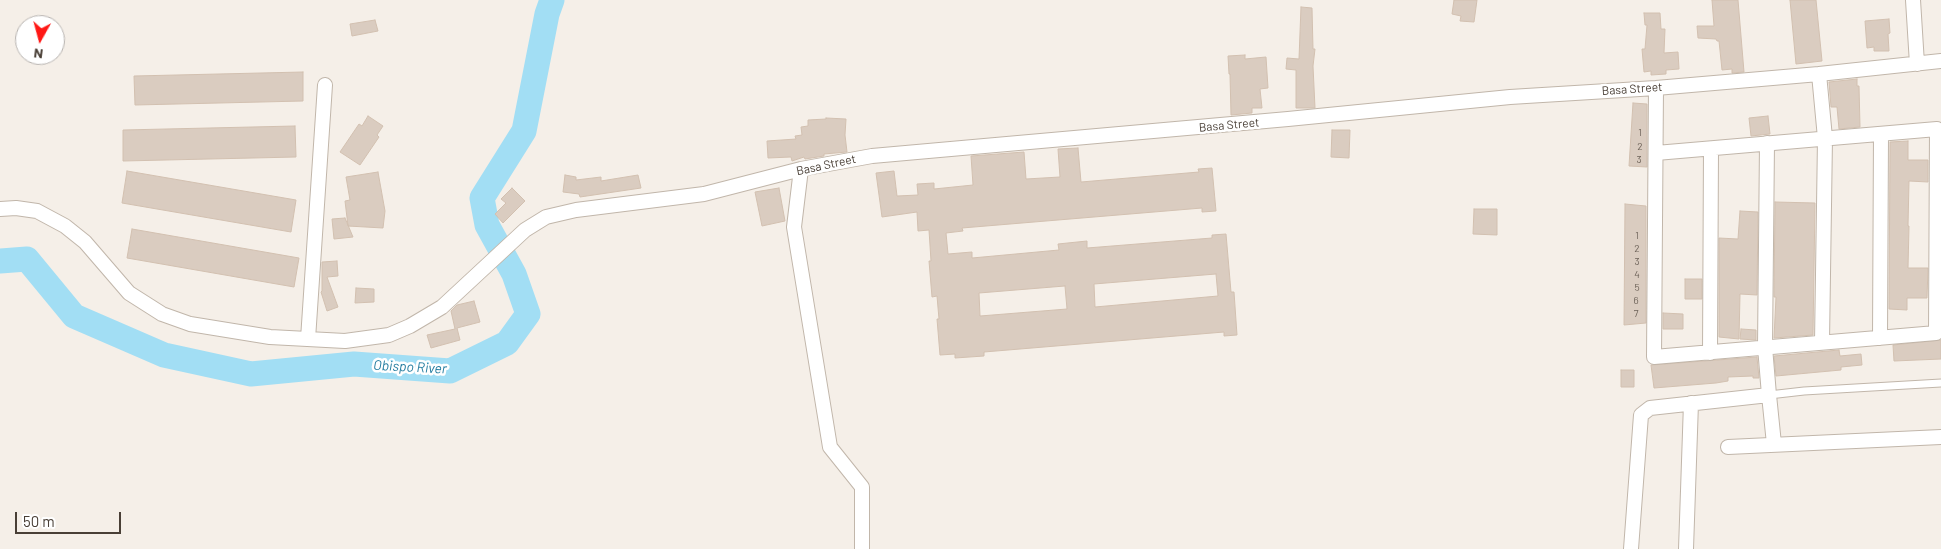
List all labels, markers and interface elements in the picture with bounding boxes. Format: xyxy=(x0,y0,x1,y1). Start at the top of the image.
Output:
north arrow xyxy=(15,15,65,65)
text: N xyxy=(33,45,44,63)
street label: Basa Street xyxy=(1601,80,1663,98)
street label: Basa Street xyxy=(1198,115,1260,135)
house number: 1 xyxy=(1638,127,1642,139)
house number: 2 xyxy=(1637,141,1643,153)
street label: Basa Street xyxy=(795,152,857,178)
house number: 3 xyxy=(1636,154,1642,166)
house number: 1 xyxy=(1635,230,1639,242)
house number: 2 xyxy=(1634,243,1640,255)
house number: 3 xyxy=(1634,256,1640,268)
house number: 4 xyxy=(1634,269,1640,281)
house number: 5 xyxy=(1634,282,1640,294)
house number: 6 xyxy=(1633,295,1639,307)
house number: 7 xyxy=(1634,308,1638,320)
water label: Obispo River xyxy=(373,357,447,377)
scale bar xyxy=(18,502,124,534)
text: 50 m xyxy=(23,512,55,530)

